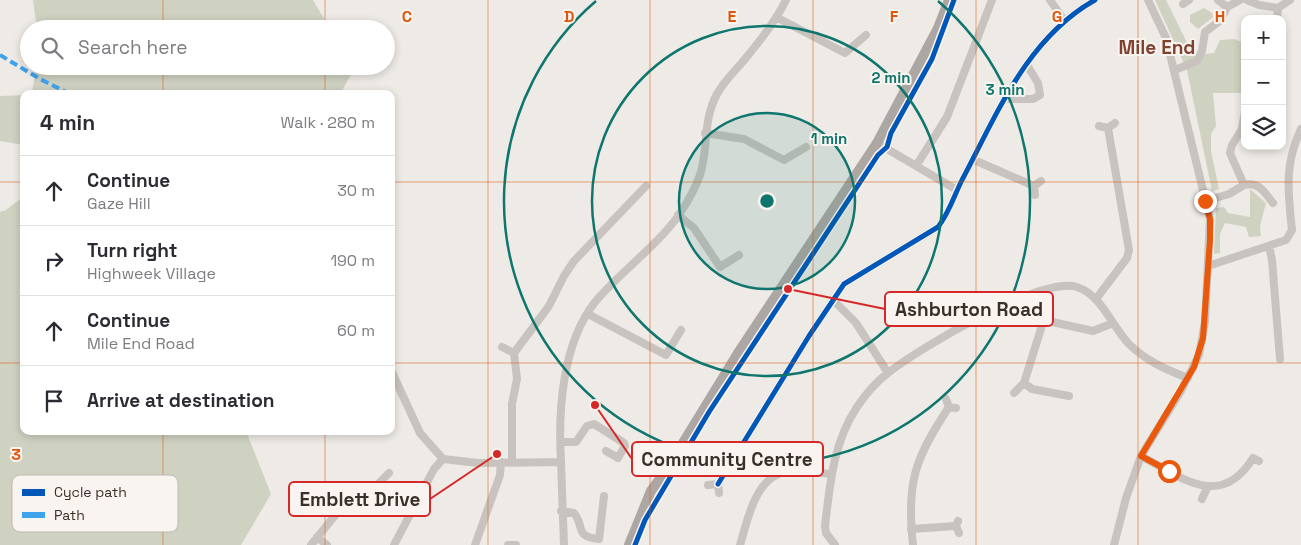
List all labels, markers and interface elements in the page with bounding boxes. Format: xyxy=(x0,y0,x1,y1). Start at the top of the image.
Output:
text: C xyxy=(402,6,412,27)
text: D xyxy=(564,6,574,27)
text: E xyxy=(728,6,737,27)
text: F xyxy=(890,6,899,27)
text: G xyxy=(1052,6,1062,27)
text: H xyxy=(1215,6,1225,27)
map controls xyxy=(1241,15,1286,150)
button: + xyxy=(1241,15,1286,60)
search box xyxy=(20,20,395,75)
icon: search xyxy=(38,34,66,62)
text: Search here xyxy=(78,35,188,60)
district label: Mile End xyxy=(1118,35,1196,60)
button: − xyxy=(1241,60,1286,105)
text: 2 min xyxy=(872,68,910,87)
text: 3 min xyxy=(986,80,1024,99)
button: layers xyxy=(1241,105,1286,150)
text: 4 min xyxy=(40,109,95,136)
text: Walk · 280 m xyxy=(280,112,375,133)
text: 1 min xyxy=(811,129,847,148)
text: Continue xyxy=(87,168,170,193)
icon: ahead xyxy=(40,177,68,205)
text: 30 m xyxy=(337,180,375,201)
route end xyxy=(1194,190,1217,213)
centre of rings xyxy=(758,192,776,210)
text: Gaze Hill xyxy=(87,193,151,214)
text: Turn right xyxy=(87,238,177,263)
icon: right xyxy=(40,247,68,275)
text: 190 m xyxy=(330,250,375,271)
text: Highweek Village xyxy=(87,263,216,284)
callout: Ashburton Road xyxy=(885,292,1053,326)
text: Ashburton Road xyxy=(895,297,1043,322)
text: Continue xyxy=(87,308,170,333)
icon: ahead xyxy=(40,317,68,345)
text: 60 m xyxy=(337,320,375,341)
text: Mile End Road xyxy=(87,333,195,354)
icon: arrive xyxy=(40,387,68,415)
text: Arrive at destination xyxy=(87,388,275,413)
callout: Community Centre xyxy=(632,442,823,476)
text: 3 xyxy=(11,444,21,465)
text: Community Centre xyxy=(641,447,813,472)
route start xyxy=(1158,460,1181,483)
legend xyxy=(12,475,178,532)
callout: Emblett Drive xyxy=(289,482,430,516)
text: Cycle path xyxy=(54,483,127,501)
text: Emblett Drive xyxy=(300,487,420,512)
text: Path xyxy=(54,506,85,524)

